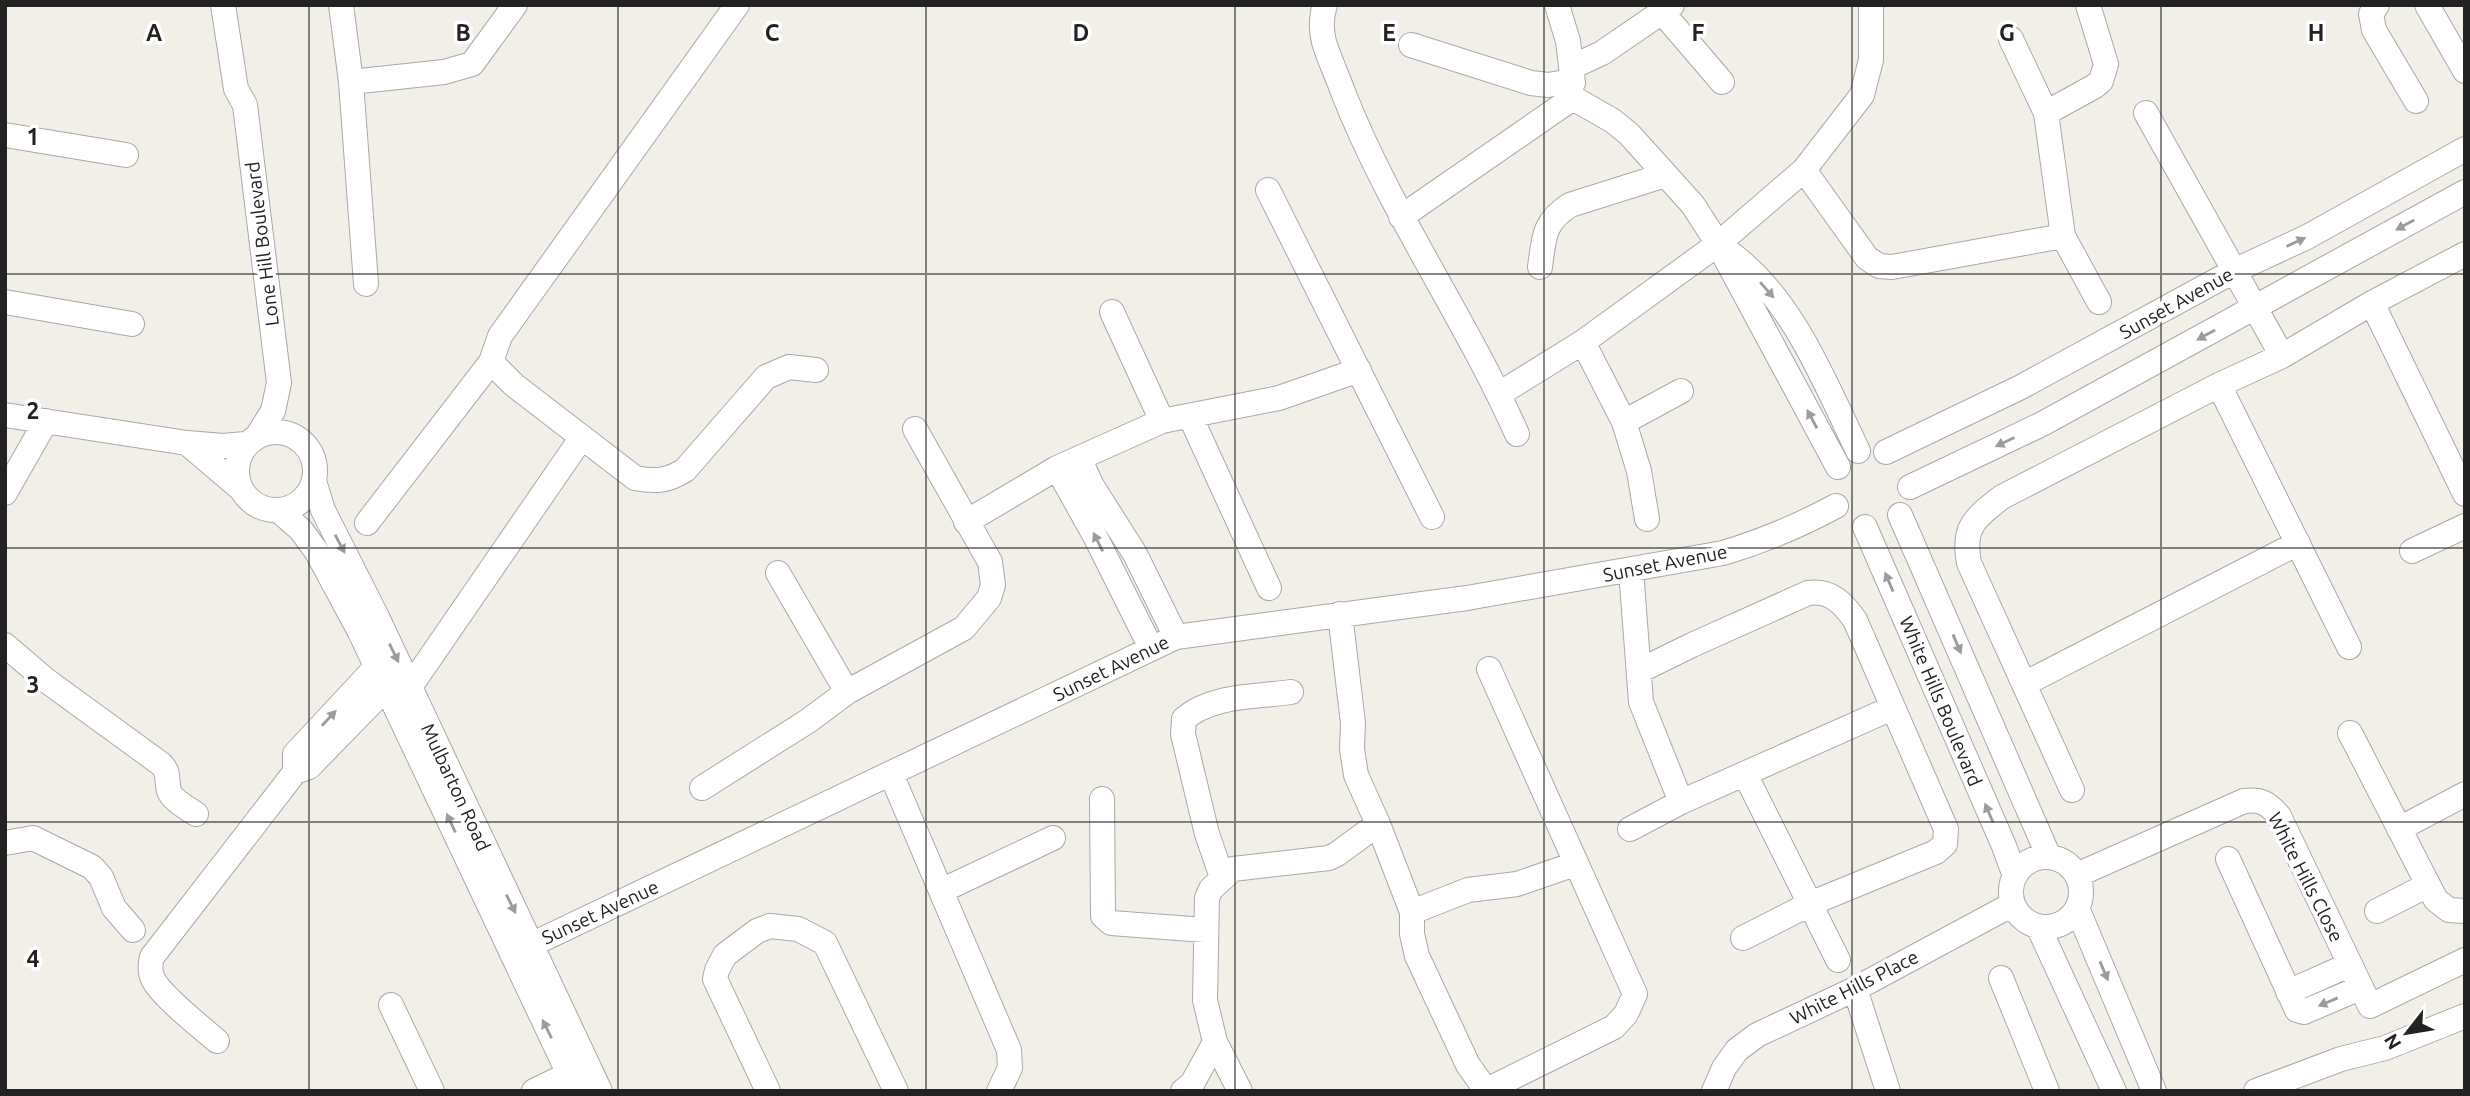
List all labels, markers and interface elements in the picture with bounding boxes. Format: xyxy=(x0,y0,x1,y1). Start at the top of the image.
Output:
text: A xyxy=(146,20,162,45)
text: B xyxy=(455,20,471,45)
text: C xyxy=(765,20,780,45)
text: D xyxy=(1073,20,1089,45)
text: E xyxy=(1382,20,1396,45)
text: F xyxy=(1692,20,1705,45)
text: G xyxy=(1999,20,2015,45)
text: H xyxy=(2308,20,2324,45)
text: 1 xyxy=(27,124,39,149)
street label: Lone Hill Boulevard xyxy=(241,161,283,327)
one-way arrow xyxy=(2395,219,2415,231)
one-way arrow xyxy=(2285,237,2306,248)
street label: Sunset Avenue xyxy=(2115,263,2237,343)
one-way arrow xyxy=(1759,282,1774,299)
one-way arrow xyxy=(2196,329,2216,341)
text: 2 xyxy=(27,398,39,423)
one-way arrow xyxy=(1806,409,1818,429)
one-way arrow xyxy=(1995,436,2015,447)
one-way arrow xyxy=(1092,532,1103,552)
one-way arrow xyxy=(335,534,346,554)
street label: Sunset Avenue xyxy=(1601,540,1729,586)
one-way arrow xyxy=(1883,572,1895,592)
street label: White Hills Boulevard xyxy=(1895,613,1987,789)
street label: Sunset Avenue xyxy=(1049,630,1173,706)
one-way arrow xyxy=(1952,634,1963,655)
one-way arrow xyxy=(388,643,399,663)
text: 3 xyxy=(27,672,39,697)
one-way arrow xyxy=(321,709,338,726)
street label: Mulbarton Road xyxy=(417,720,495,854)
one-way arrow xyxy=(1983,803,1995,823)
street label: White Hills Close xyxy=(2264,809,2348,945)
one-way arrow xyxy=(445,813,457,833)
street label: Sunset Avenue xyxy=(538,875,662,949)
one-way arrow xyxy=(506,894,517,914)
street label: White Hills Place xyxy=(1786,945,1922,1029)
text: 4 xyxy=(27,946,40,971)
one-way arrow xyxy=(2098,961,2109,982)
one-way arrow xyxy=(2318,996,2339,1007)
north arrow xyxy=(2372,998,2442,1068)
one-way arrow xyxy=(542,1019,553,1039)
text: N xyxy=(2379,1030,2406,1054)

